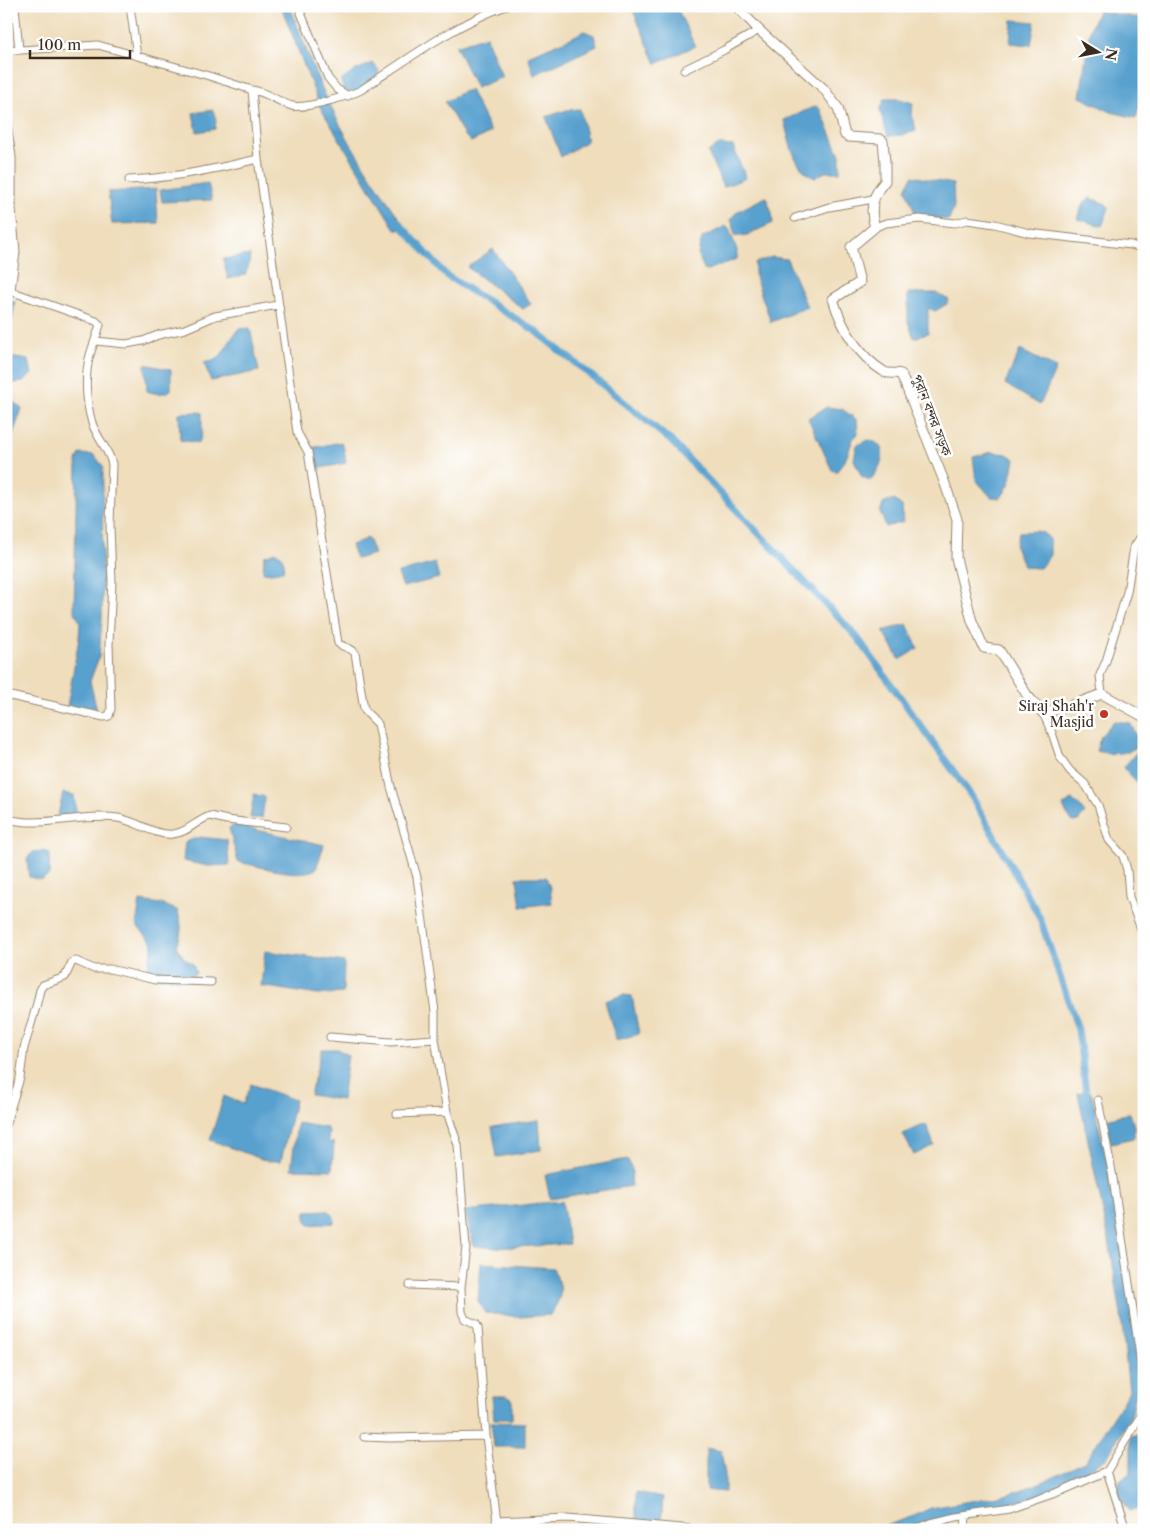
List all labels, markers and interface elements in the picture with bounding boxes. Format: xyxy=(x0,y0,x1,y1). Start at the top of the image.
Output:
scale bar xyxy=(30,28,130,60)
north arrow xyxy=(1072,28,1122,78)
text: 100 m xyxy=(38,35,81,54)
text: N xyxy=(1101,47,1121,62)
street label: পুরান বন্দর সড়ক xyxy=(908,372,956,459)
place label: Siraj Shah'r Masjid xyxy=(1018,697,1094,731)
marker: Siraj Shah'r Masjid xyxy=(1098,708,1110,720)

